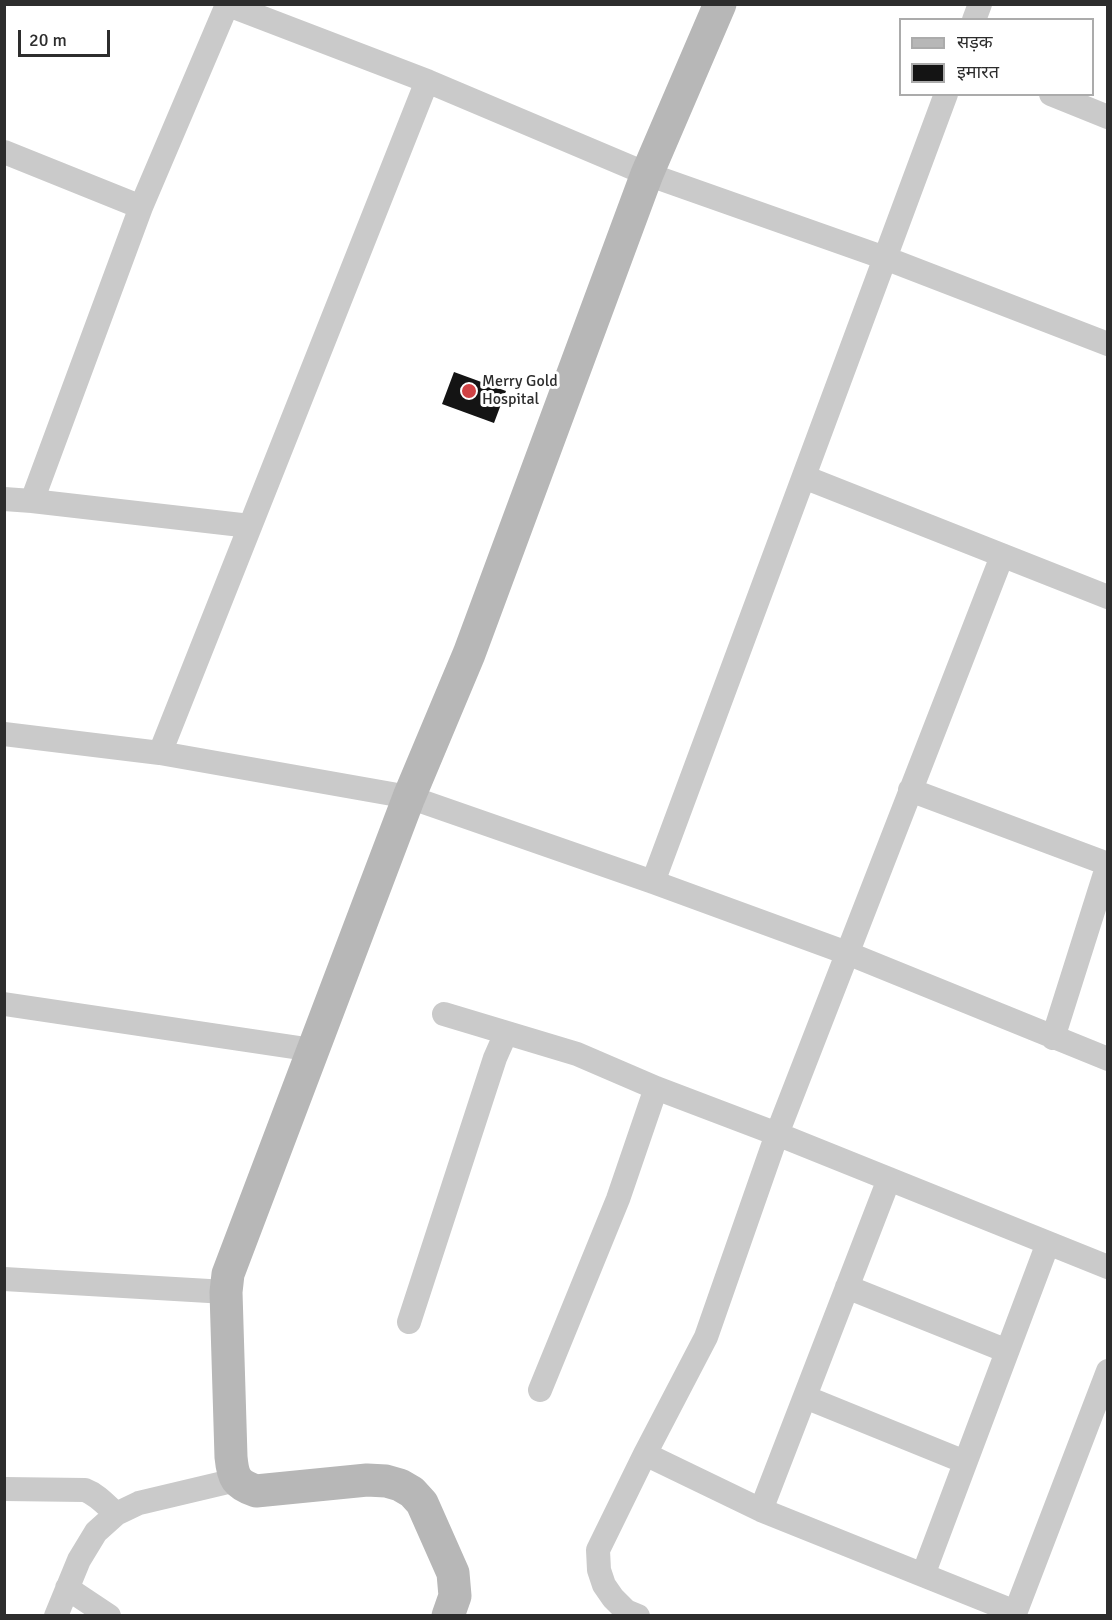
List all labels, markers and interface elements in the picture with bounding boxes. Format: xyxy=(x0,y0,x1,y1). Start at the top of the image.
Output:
scale bar xyxy=(21,18,112,56)
legend xyxy=(899,18,1094,96)
text: 20 m xyxy=(29,29,67,51)
text: सड़क xyxy=(957,31,993,53)
text: इमारत xyxy=(957,61,999,83)
place label: Merry Gold Hospital xyxy=(482,372,558,410)
marker: Merry Gold Hospital xyxy=(460,382,478,400)

